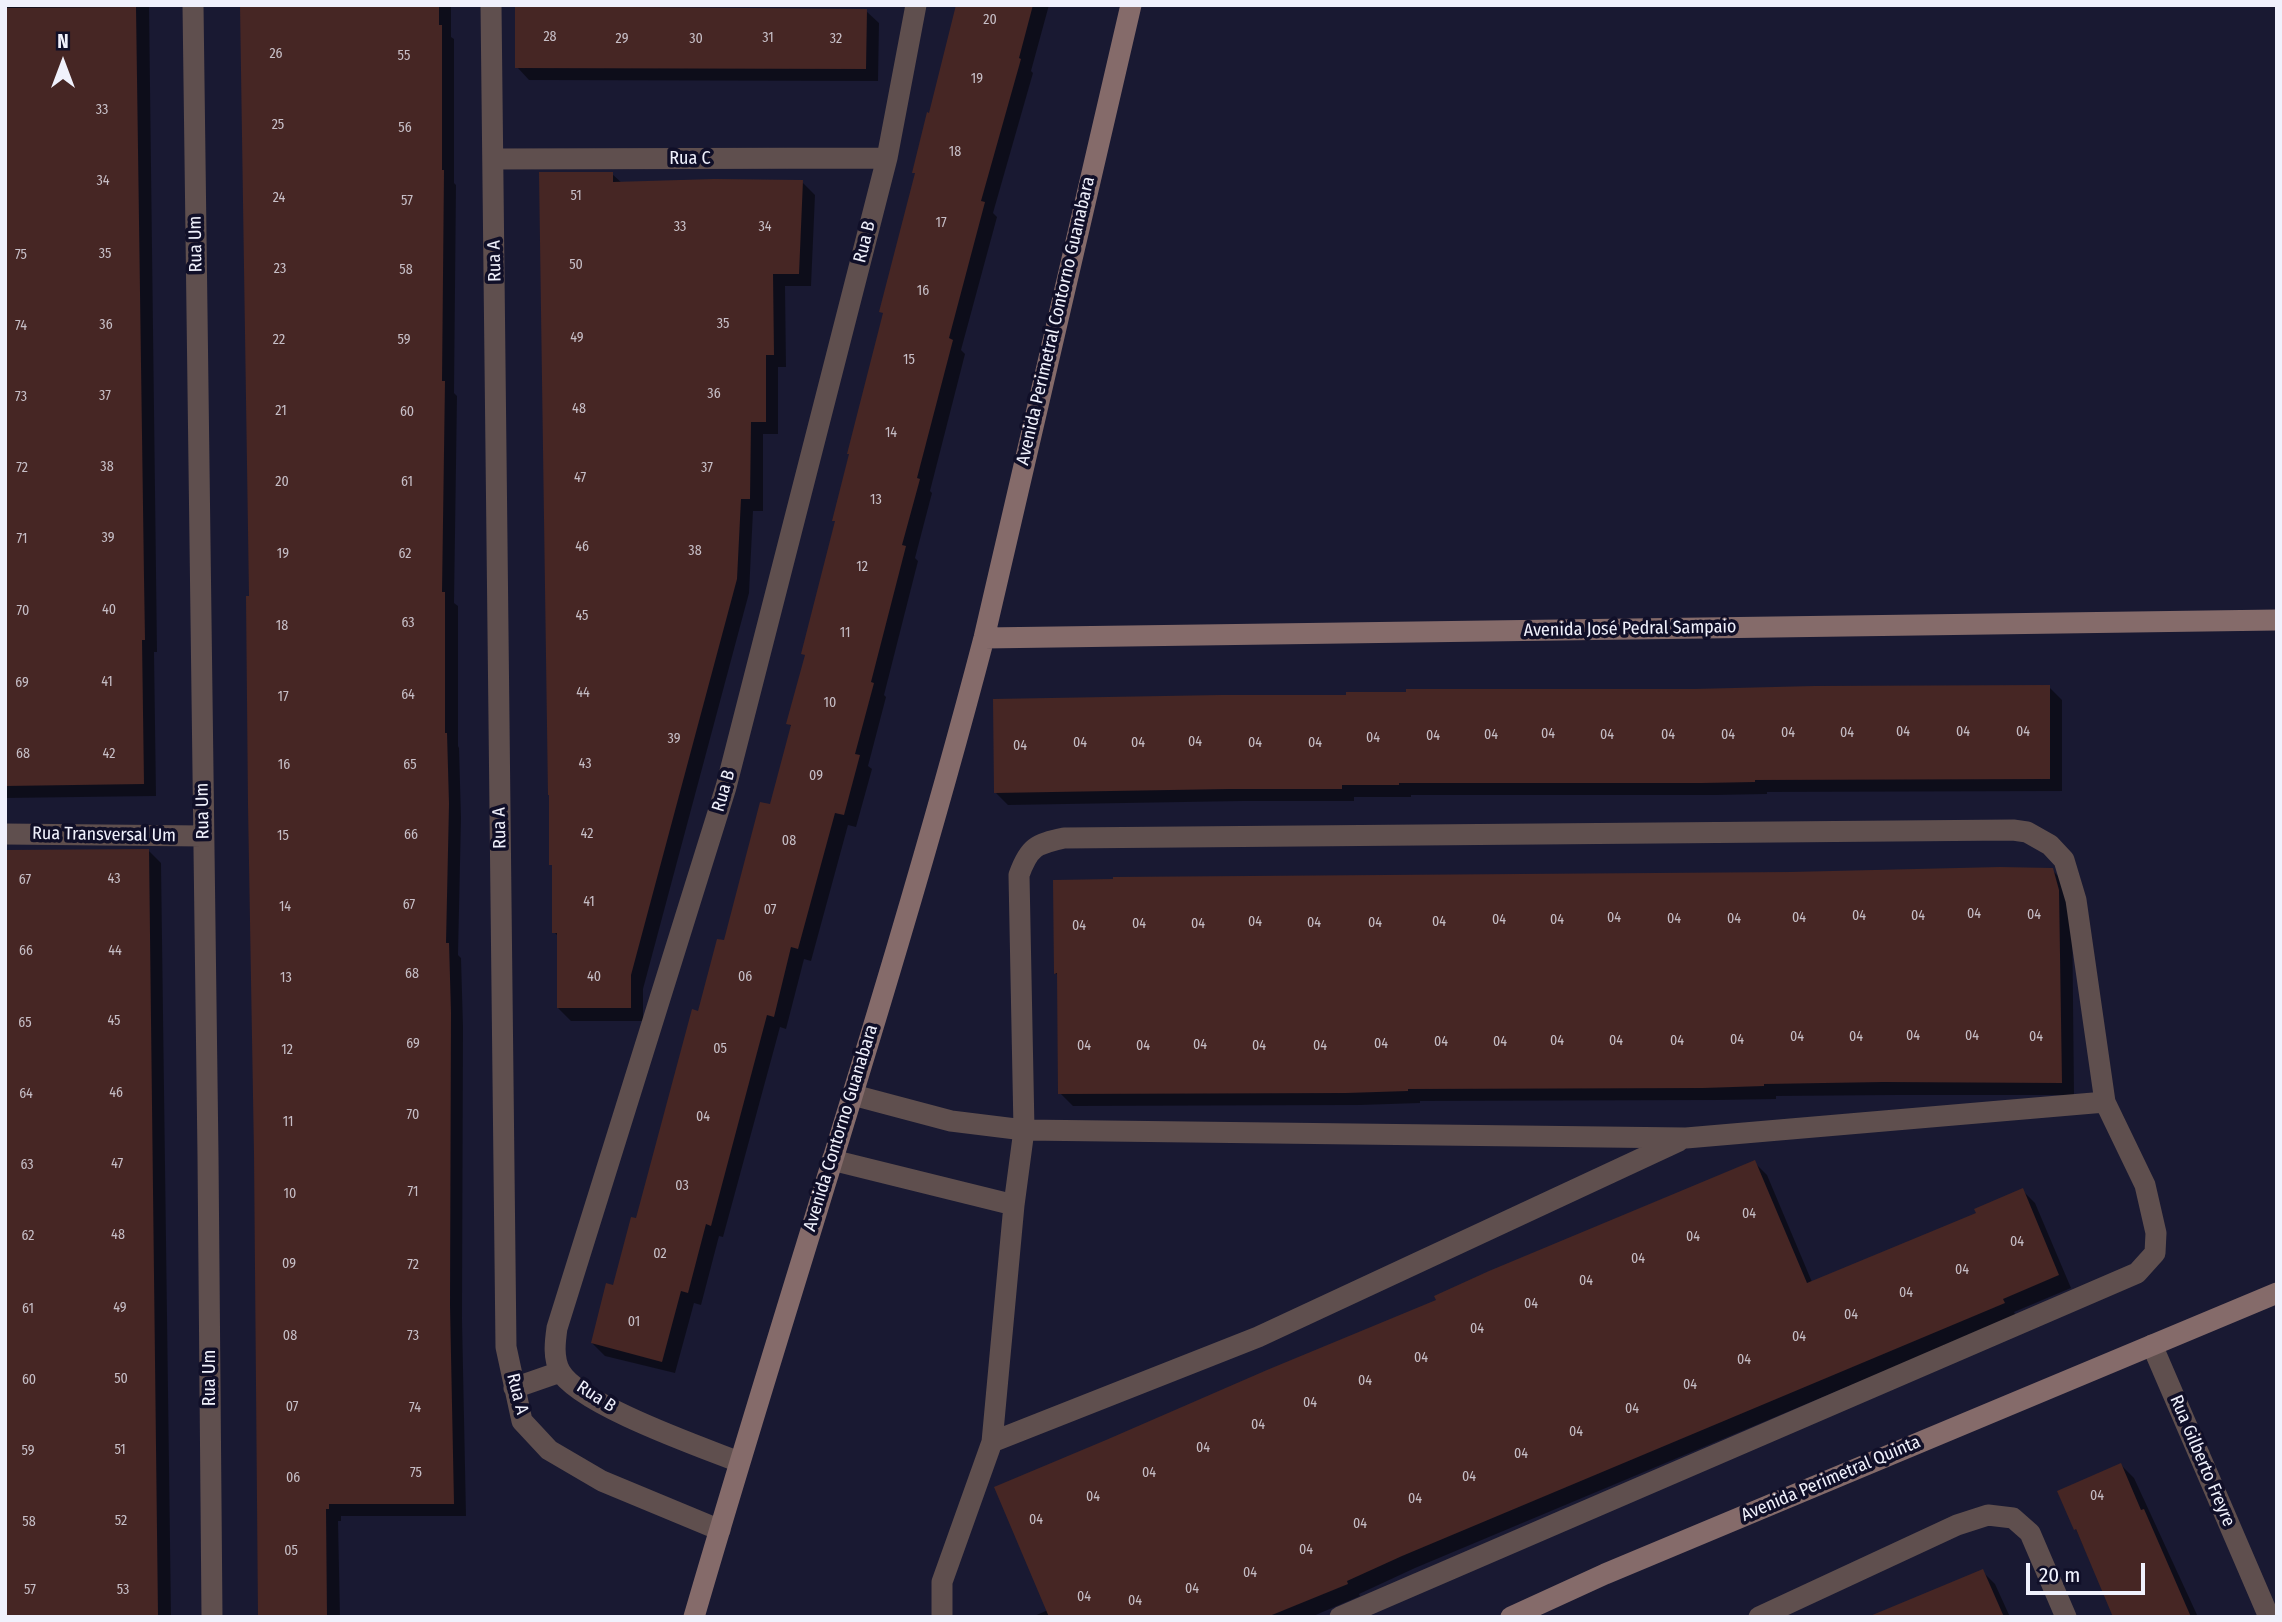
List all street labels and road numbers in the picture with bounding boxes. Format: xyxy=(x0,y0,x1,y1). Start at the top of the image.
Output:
street label: Rua C xyxy=(669,148,711,170)
street label: Avenida Perimetral Contorno Guanabara xyxy=(1012,175,1100,467)
street label: Rua Um xyxy=(185,215,207,273)
street label: Rua B xyxy=(849,219,881,265)
street label: Rua A xyxy=(484,240,506,282)
street label: Avenida José Pedral Sampaio xyxy=(1523,616,1737,642)
street label: Rua B xyxy=(708,768,740,814)
street label: Rua Um xyxy=(192,782,214,840)
street label: Rua A xyxy=(489,807,511,849)
street label: Rua Transversal Um xyxy=(32,823,176,847)
street label: Avenida Contorno Guanabara xyxy=(799,1022,883,1234)
street label: Rua Um xyxy=(199,1350,221,1406)
street label: Rua A xyxy=(501,1371,533,1417)
street label: Rua B xyxy=(572,1376,620,1418)
street label: Rua Gilberto Freyre xyxy=(2165,1392,2239,1530)
street label: Avenida Perimetral Quinta xyxy=(1738,1431,1924,1527)

